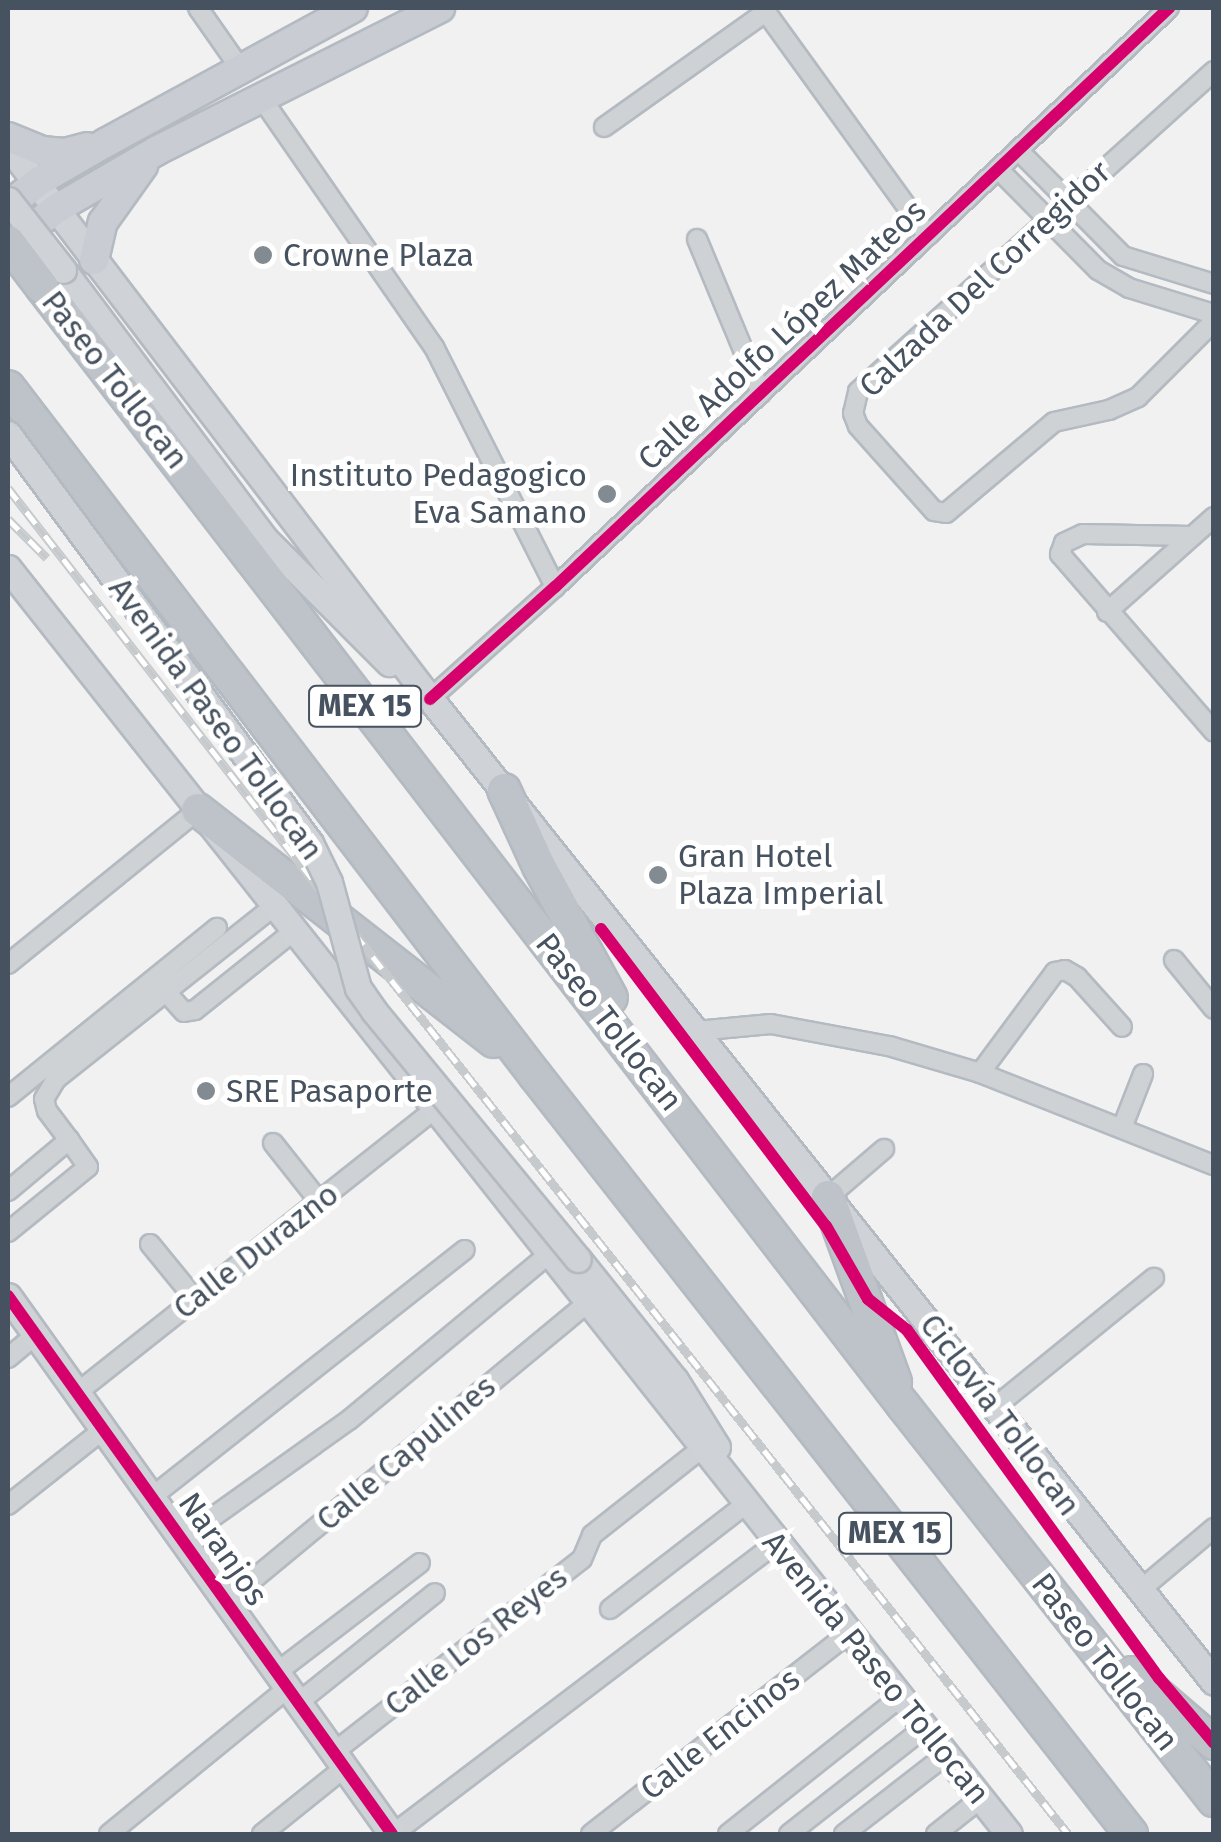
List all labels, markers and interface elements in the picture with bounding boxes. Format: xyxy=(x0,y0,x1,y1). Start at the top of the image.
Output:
street label: Calzada Del Corregidor xyxy=(852,153,1118,405)
street label: Calle Adolfo López Mateos xyxy=(630,192,934,478)
place label: Crowne Plaza xyxy=(283,236,474,274)
marker: Crowne Plaza xyxy=(252,244,274,266)
street label: Paseo Tollocan xyxy=(34,283,196,477)
place label: Instituto Pedagogico Eva Samano xyxy=(290,457,587,532)
marker: Instituto Pedagogico Eva Samano xyxy=(596,483,618,505)
street label: Avenida Paseo Tollocan xyxy=(101,570,331,868)
road number: MEX 15 xyxy=(308,681,422,731)
place label: Gran Hotel Plaza Imperial xyxy=(678,838,883,913)
marker: Gran Hotel Plaza Imperial xyxy=(647,864,669,886)
street label: Paseo Tollocan xyxy=(528,925,690,1119)
place label: SRE Pasaporte xyxy=(226,1072,433,1110)
marker: SRE Pasaporte xyxy=(195,1080,217,1102)
street label: Calle Durazno xyxy=(166,1175,346,1327)
street label: Ciclovía Tollocan xyxy=(912,1307,1088,1523)
street label: Calle Capulines xyxy=(309,1367,503,1539)
street label: Naranjos xyxy=(170,1485,276,1613)
road number: MEX 15 xyxy=(838,1508,952,1558)
street label: Avenida Paseo Tollocan xyxy=(754,1524,998,1812)
street label: Calle Los Reyes xyxy=(377,1558,575,1724)
street label: Paseo Tollocan xyxy=(1024,1565,1186,1759)
street label: Calle Encinos xyxy=(633,1660,807,1808)

